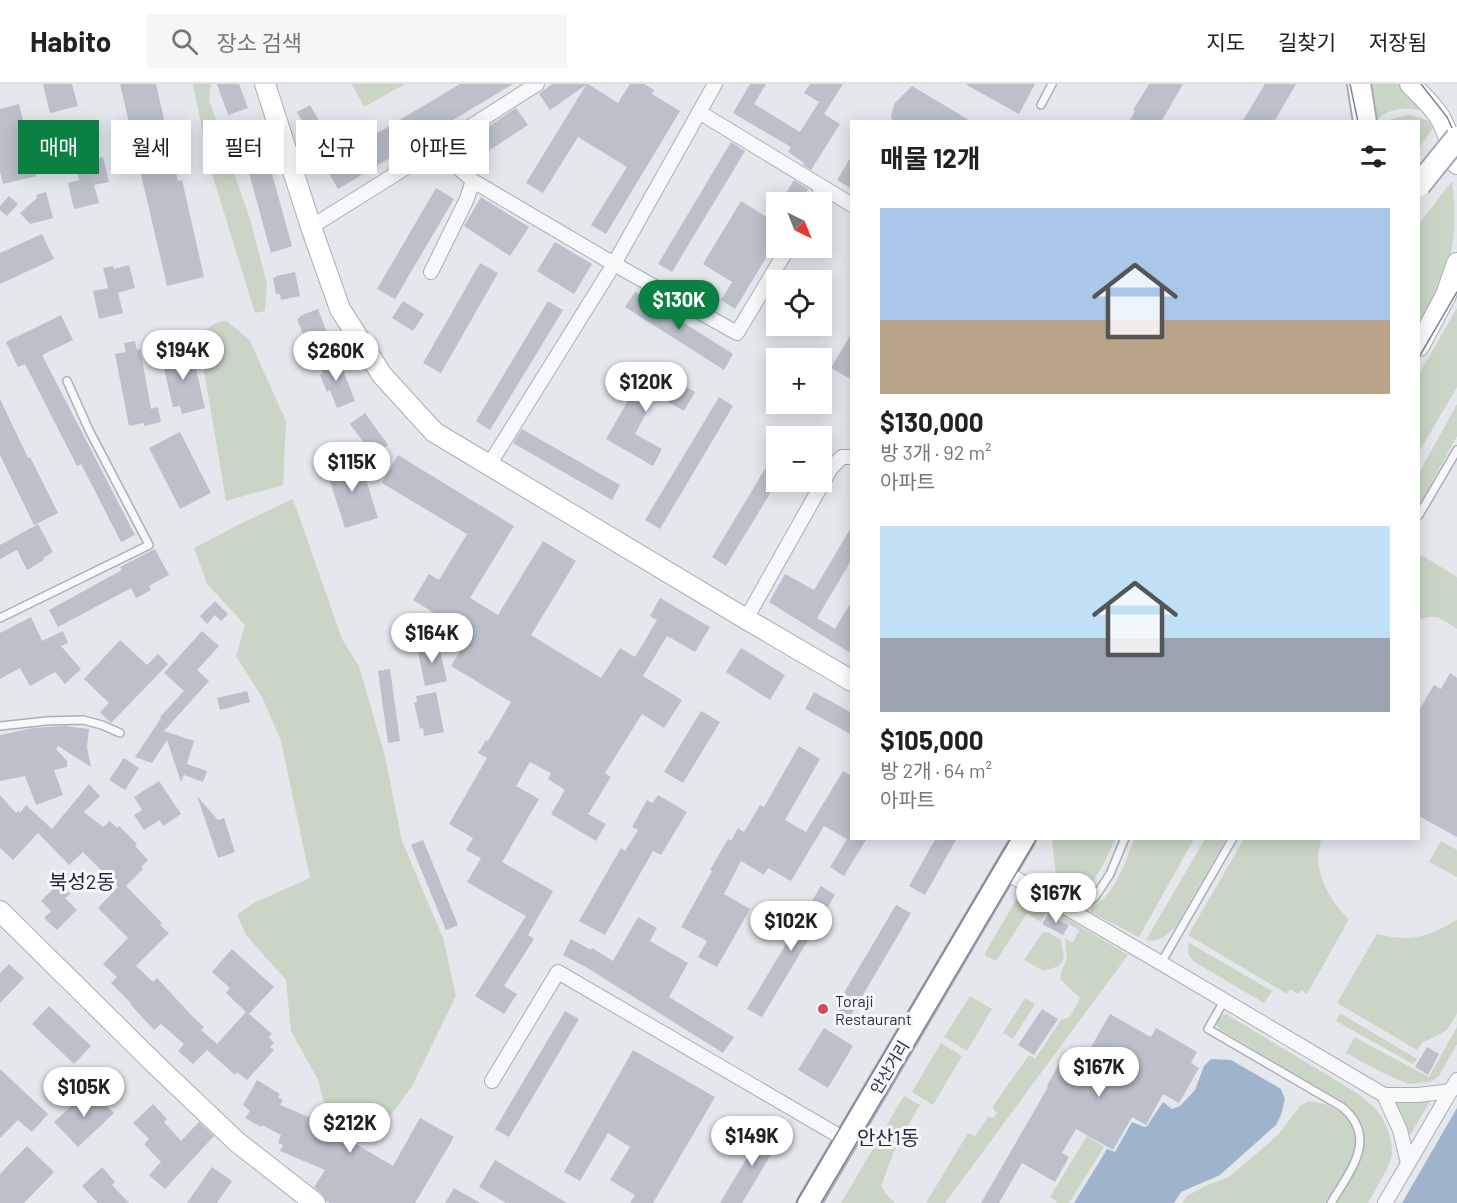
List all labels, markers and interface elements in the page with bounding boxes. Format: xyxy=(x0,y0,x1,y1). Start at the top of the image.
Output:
search box xyxy=(147,14,567,68)
text: Habito xyxy=(30,24,111,58)
icon: search xyxy=(168,25,201,58)
text: 장소 검색 xyxy=(216,29,302,55)
text: 지도 xyxy=(1206,29,1245,54)
text: 길찾기 xyxy=(1278,29,1336,54)
text: 저장됨 xyxy=(1369,29,1427,54)
chip: 매매 xyxy=(18,120,99,174)
chip: 월세 xyxy=(111,120,191,174)
chip: 필터 xyxy=(203,120,284,174)
chip: 신규 xyxy=(296,120,377,174)
chip: 아파트 xyxy=(389,120,489,174)
icon: filters xyxy=(1357,140,1390,173)
text: 매물 12개 xyxy=(880,142,981,173)
north arrow xyxy=(766,192,832,258)
map controls xyxy=(766,192,832,492)
icon: home xyxy=(1081,247,1189,355)
button: locate xyxy=(766,270,832,336)
pin: $130K xyxy=(637,280,721,331)
text: $130K xyxy=(652,287,706,311)
pin: $194K xyxy=(141,330,225,381)
pin: $260K xyxy=(294,331,378,382)
text: $194K xyxy=(156,337,210,361)
text: $260K xyxy=(307,338,365,362)
button: + xyxy=(766,348,832,414)
pin: $120K xyxy=(604,362,688,413)
text: $120K xyxy=(619,369,673,393)
text: $130,000 xyxy=(880,406,984,437)
button: − xyxy=(766,426,832,492)
text: 방 3개 · 92 m² xyxy=(880,440,992,464)
pin: $115K xyxy=(310,442,394,493)
text: $115K xyxy=(327,449,377,473)
text: 아파트 xyxy=(880,469,935,493)
icon: home xyxy=(1081,565,1189,673)
pin: $164K xyxy=(390,613,474,664)
text: $164K xyxy=(405,620,459,644)
text: $105,000 xyxy=(880,724,984,755)
text: 방 2개 · 64 m² xyxy=(880,758,992,782)
text: 아파트 xyxy=(880,787,935,811)
district label: 북성2동 xyxy=(49,869,115,893)
pin: $167K xyxy=(1014,873,1098,924)
text: $167K xyxy=(1030,880,1082,904)
pin: $102K xyxy=(749,901,833,952)
text: $102K xyxy=(764,908,818,932)
place label: Toraji Restaurant xyxy=(835,991,912,1028)
marker: Toraji Restaurant xyxy=(816,1002,830,1016)
street label: 안산거리 xyxy=(866,1037,912,1097)
pin: $167K xyxy=(1057,1047,1141,1098)
text: $167K xyxy=(1073,1054,1125,1078)
pin: $105K xyxy=(42,1067,126,1118)
text: $105K xyxy=(57,1074,111,1098)
pin: $212K xyxy=(308,1103,392,1154)
text: $212K xyxy=(323,1110,377,1134)
pin: $149K xyxy=(710,1116,794,1167)
text: $149K xyxy=(725,1123,779,1147)
district label: 안산1동 xyxy=(857,1125,919,1149)

